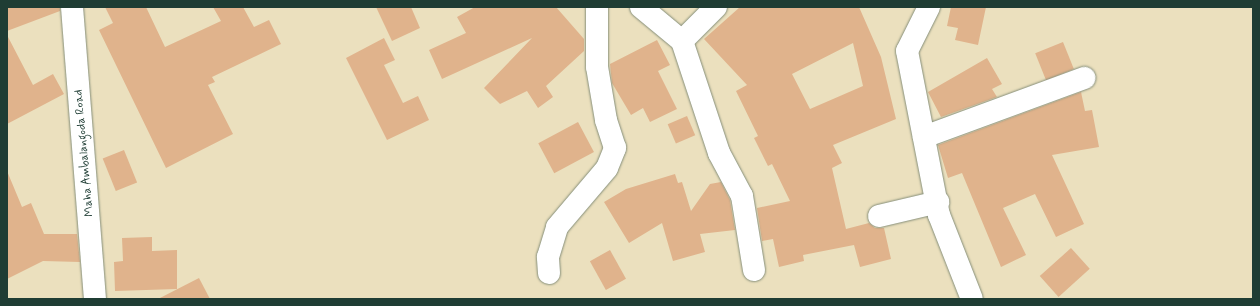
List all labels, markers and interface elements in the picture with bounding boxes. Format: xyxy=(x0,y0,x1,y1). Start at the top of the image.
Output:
street label: Maha Ambalangoda Road xyxy=(72,89,98,217)

